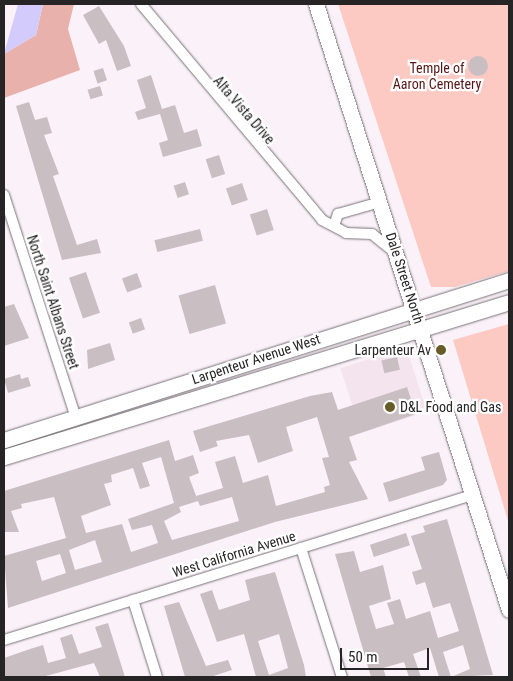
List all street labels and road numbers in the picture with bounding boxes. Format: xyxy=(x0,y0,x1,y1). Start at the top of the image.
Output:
street label: Alta Vista Drive xyxy=(210,72,278,148)
street label: Dale Street North xyxy=(382,230,428,326)
street label: North Saint Albans Street xyxy=(23,233,83,371)
street label: Larpenteur Avenue West xyxy=(190,330,322,388)
street label: West California Avenue xyxy=(170,527,298,581)

